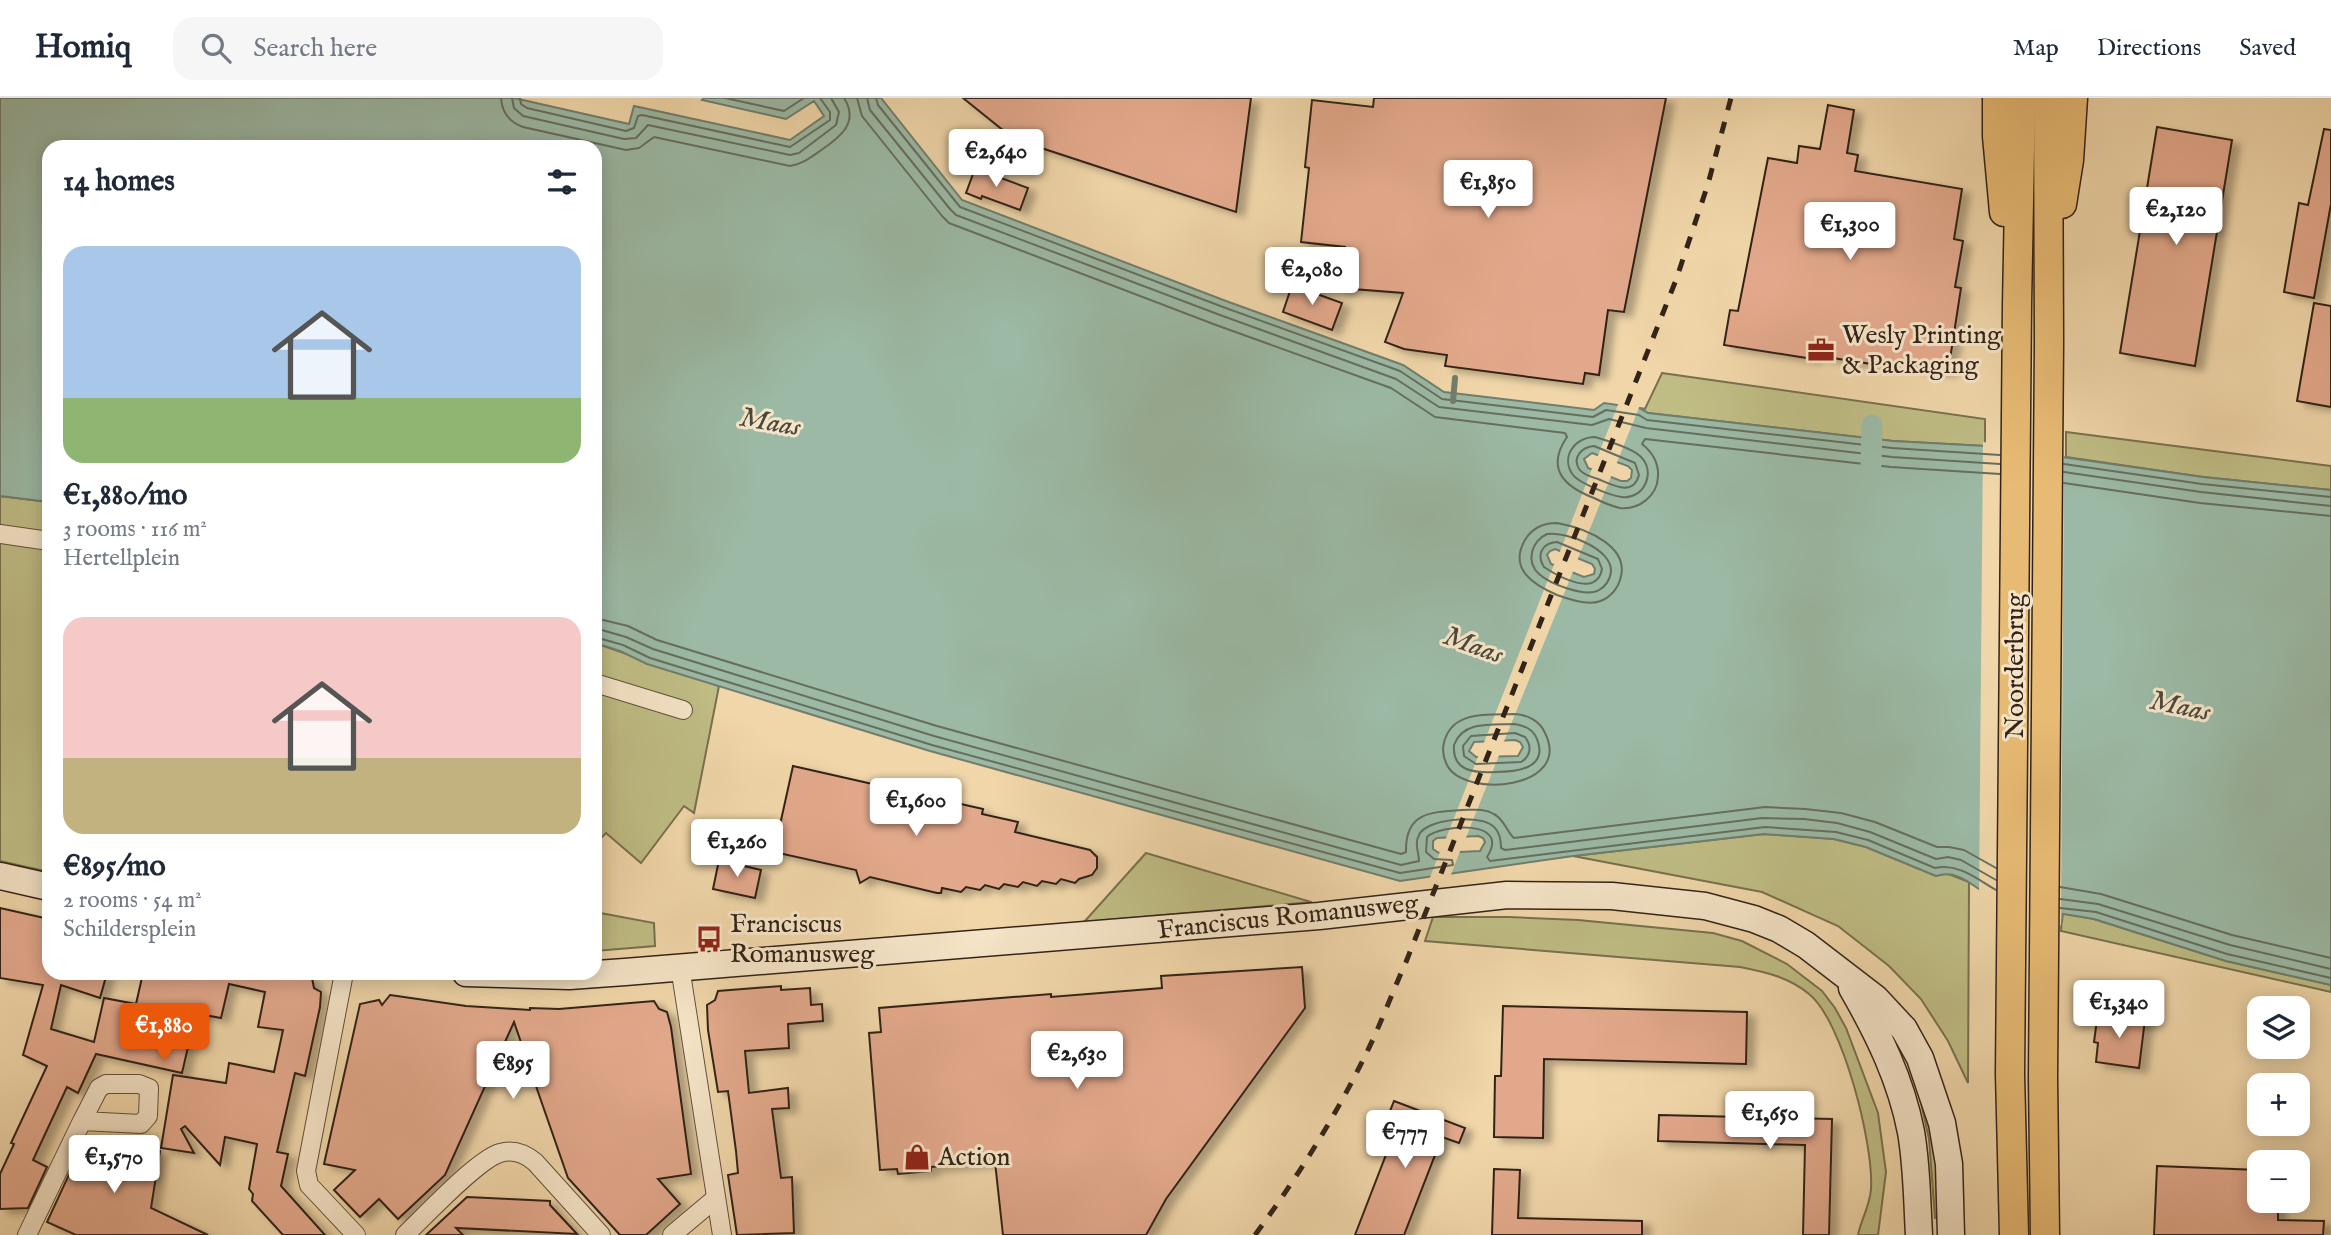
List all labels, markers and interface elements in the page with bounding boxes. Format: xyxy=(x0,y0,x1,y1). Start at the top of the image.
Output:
search box xyxy=(173,17,663,80)
text: Homiq xyxy=(35,27,131,69)
icon: search xyxy=(197,29,235,67)
text: Search here xyxy=(253,32,377,65)
text: Map xyxy=(2013,33,2059,64)
text: Directions xyxy=(2097,33,2201,64)
text: Saved xyxy=(2239,33,2296,64)
pin: €2,640 xyxy=(939,130,1053,189)
text: €2,640 xyxy=(965,137,1027,166)
pin: €1,850 xyxy=(1431,160,1545,220)
text: 14 homes xyxy=(63,163,175,201)
icon: filters xyxy=(543,163,581,201)
text: €1,850 xyxy=(1460,168,1516,197)
pin: €2,120 xyxy=(2119,188,2233,247)
text: €2,120 xyxy=(2145,195,2207,224)
pin: €1,300 xyxy=(1793,202,1907,262)
text: €1,300 xyxy=(1820,210,1880,239)
pin: €2,080 xyxy=(1255,248,1369,307)
text: €2,080 xyxy=(1281,255,1343,284)
icon: home xyxy=(259,292,385,418)
place label: Wesly Printing & Packaging xyxy=(1842,319,2002,382)
office icon: Wesly Printing & Packaging xyxy=(1806,335,1836,365)
water label: Maas xyxy=(737,400,804,446)
text: €1,880/mo xyxy=(63,477,187,515)
text: 3 rooms · 116 m² xyxy=(63,515,207,544)
text: Hertellplein xyxy=(63,544,180,573)
street label: Noorderbrug xyxy=(1999,592,2032,739)
water label: Maas xyxy=(1438,619,1509,673)
icon: home xyxy=(259,663,385,789)
water label: Maas xyxy=(2146,684,2215,731)
pin: €1,600 xyxy=(859,778,973,838)
text: €1,600 xyxy=(886,786,946,815)
pin: €1,260 xyxy=(680,820,794,879)
text: €1,260 xyxy=(707,827,767,856)
text: €895/mo xyxy=(63,848,166,886)
text: 2 rooms · 54 m² xyxy=(63,886,202,915)
street label: Franciscus Romanusweg xyxy=(1156,887,1421,947)
place label: Franciscus Romanusweg xyxy=(730,908,875,971)
text: Schildersplein xyxy=(63,915,196,944)
bus stop icon: Franciscus Romanusweg xyxy=(694,924,724,954)
pin: €1,340 xyxy=(2062,981,2176,1040)
text: €1,340 xyxy=(2089,988,2149,1017)
map controls xyxy=(2247,996,2310,1213)
button: layers xyxy=(2247,996,2310,1059)
pin: €1,880 xyxy=(107,1004,221,1063)
text: €1,880 xyxy=(135,1011,193,1040)
pin: €2,630 xyxy=(1020,1032,1134,1091)
text: €2,630 xyxy=(1047,1039,1107,1068)
pin: €895 xyxy=(472,1042,554,1101)
text: €895 xyxy=(493,1049,533,1078)
button: + xyxy=(2247,1073,2310,1136)
pin: €1,650 xyxy=(1713,1091,1827,1151)
text: €1,650 xyxy=(1741,1099,1799,1128)
pin: €777 xyxy=(1364,1110,1446,1170)
text: €777 xyxy=(1382,1118,1428,1147)
pin: €1,570 xyxy=(57,1136,171,1195)
place label: Action xyxy=(937,1141,1010,1174)
shop icon: Action xyxy=(902,1142,932,1172)
text: €1,570 xyxy=(85,1143,143,1172)
button: − xyxy=(2247,1150,2310,1213)

